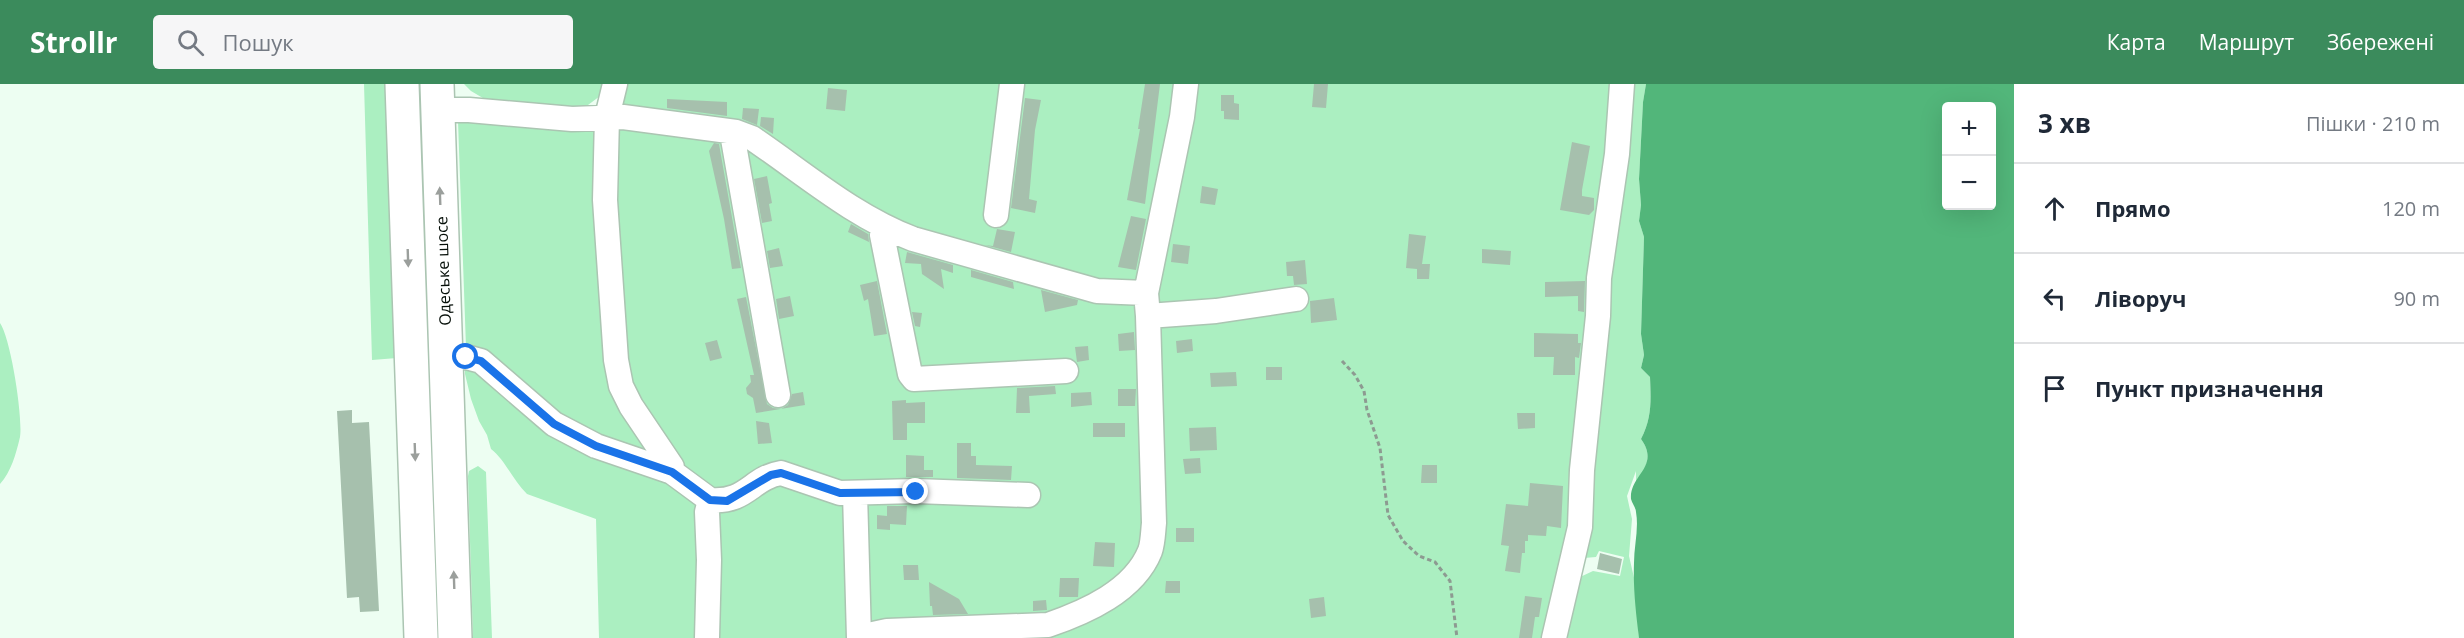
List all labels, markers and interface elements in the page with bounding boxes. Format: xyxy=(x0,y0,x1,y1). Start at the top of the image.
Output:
search box xyxy=(153,15,573,69)
text: Strollr xyxy=(30,23,117,61)
icon: search xyxy=(174,26,207,59)
text: Пошук xyxy=(222,27,294,57)
text: Карта xyxy=(2107,28,2166,56)
text: Маршрут xyxy=(2199,28,2294,56)
text: Збережені xyxy=(2327,28,2434,56)
map controls xyxy=(1942,102,1996,210)
button: + xyxy=(1942,102,1996,156)
text: 3 хв xyxy=(2038,105,2091,141)
text: Пішки · 210 m xyxy=(2306,110,2440,137)
button: − xyxy=(1942,156,1996,210)
one-way arrow xyxy=(436,186,445,205)
icon: ahead xyxy=(2038,192,2071,225)
text: Прямо xyxy=(2095,193,2171,223)
text: 120 m xyxy=(2382,195,2440,222)
street label: Одеське шосе xyxy=(430,216,456,326)
one-way arrow xyxy=(404,248,413,267)
icon: left xyxy=(2038,282,2071,315)
text: Ліворуч xyxy=(2095,283,2186,313)
text: 90 m xyxy=(2393,285,2440,312)
route start xyxy=(452,343,478,369)
icon: arrive xyxy=(2038,372,2071,405)
text: Пункт призначення xyxy=(2095,373,2324,403)
one-way arrow xyxy=(410,443,420,462)
route end xyxy=(902,478,928,504)
one-way arrow xyxy=(449,570,458,589)

